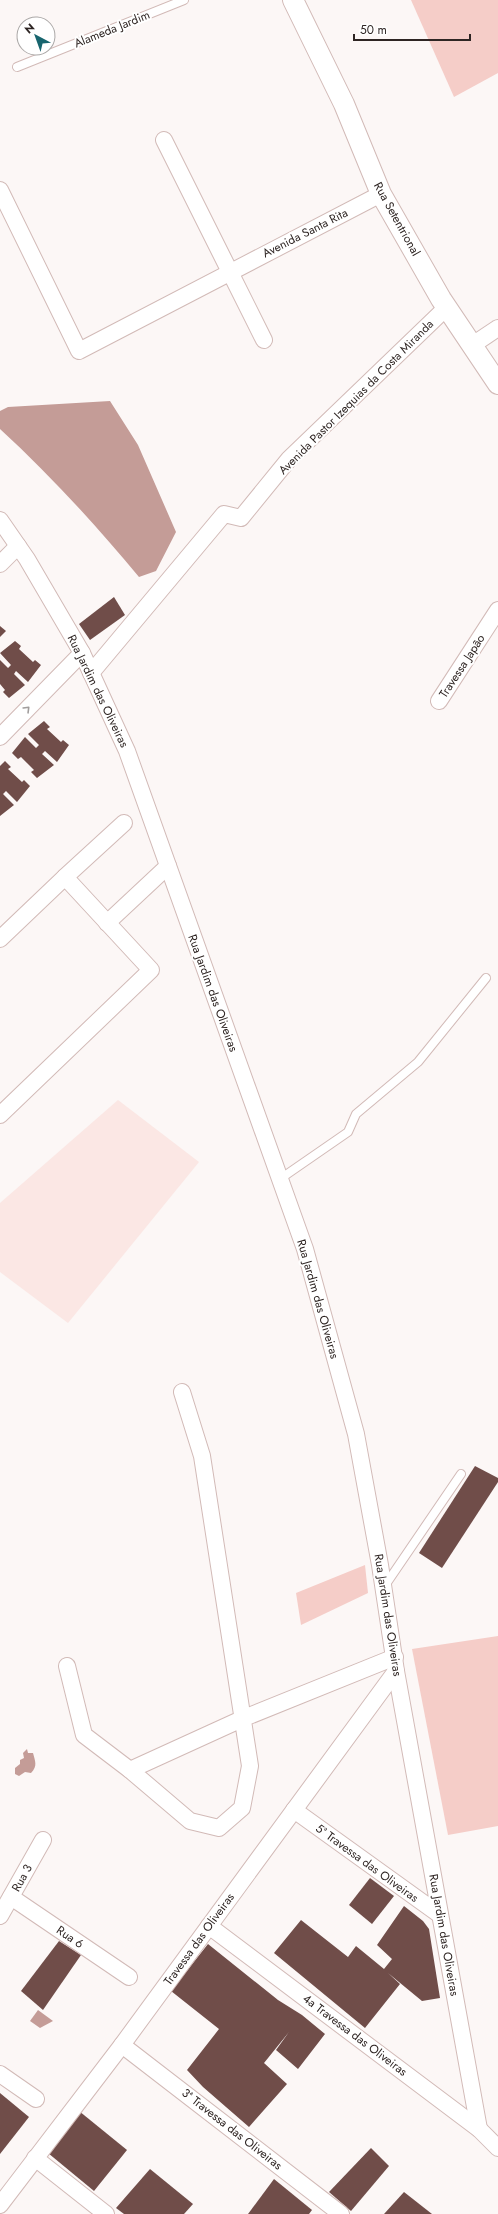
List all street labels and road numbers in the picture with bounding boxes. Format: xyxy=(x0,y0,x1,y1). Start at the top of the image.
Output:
street label: Alameda Jardim xyxy=(71,6,153,52)
street label: Rua Setentrional xyxy=(369,179,425,259)
street label: Avenida Santa Rita xyxy=(259,204,351,262)
street label: Avenida Pastor Izequias da Costa Miranda xyxy=(274,315,438,479)
street label: Travessa Japão xyxy=(435,630,490,701)
street label: Rua Jardim das Oliveiras xyxy=(63,631,133,751)
street label: Rua Jardim das Oliveiras xyxy=(183,932,243,1054)
street label: Rua Jardim das Oliveiras xyxy=(292,1237,344,1361)
street label: Rua Jardim das Oliveiras xyxy=(369,1553,407,1678)
street label: 5ª Travessa das Oliveiras xyxy=(312,1819,422,1907)
street label: Rua 3 xyxy=(7,1861,37,1895)
street label: Rua Jardim das Oliveiras xyxy=(424,1873,464,1998)
street label: Travessa das Oliveiras xyxy=(159,1889,239,1989)
street label: Rua 6 xyxy=(53,1921,87,1953)
street label: 4a Travessa das Oliveiras xyxy=(299,1990,411,2080)
street label: 3ª Travessa das Oliveiras xyxy=(178,2084,286,2174)

